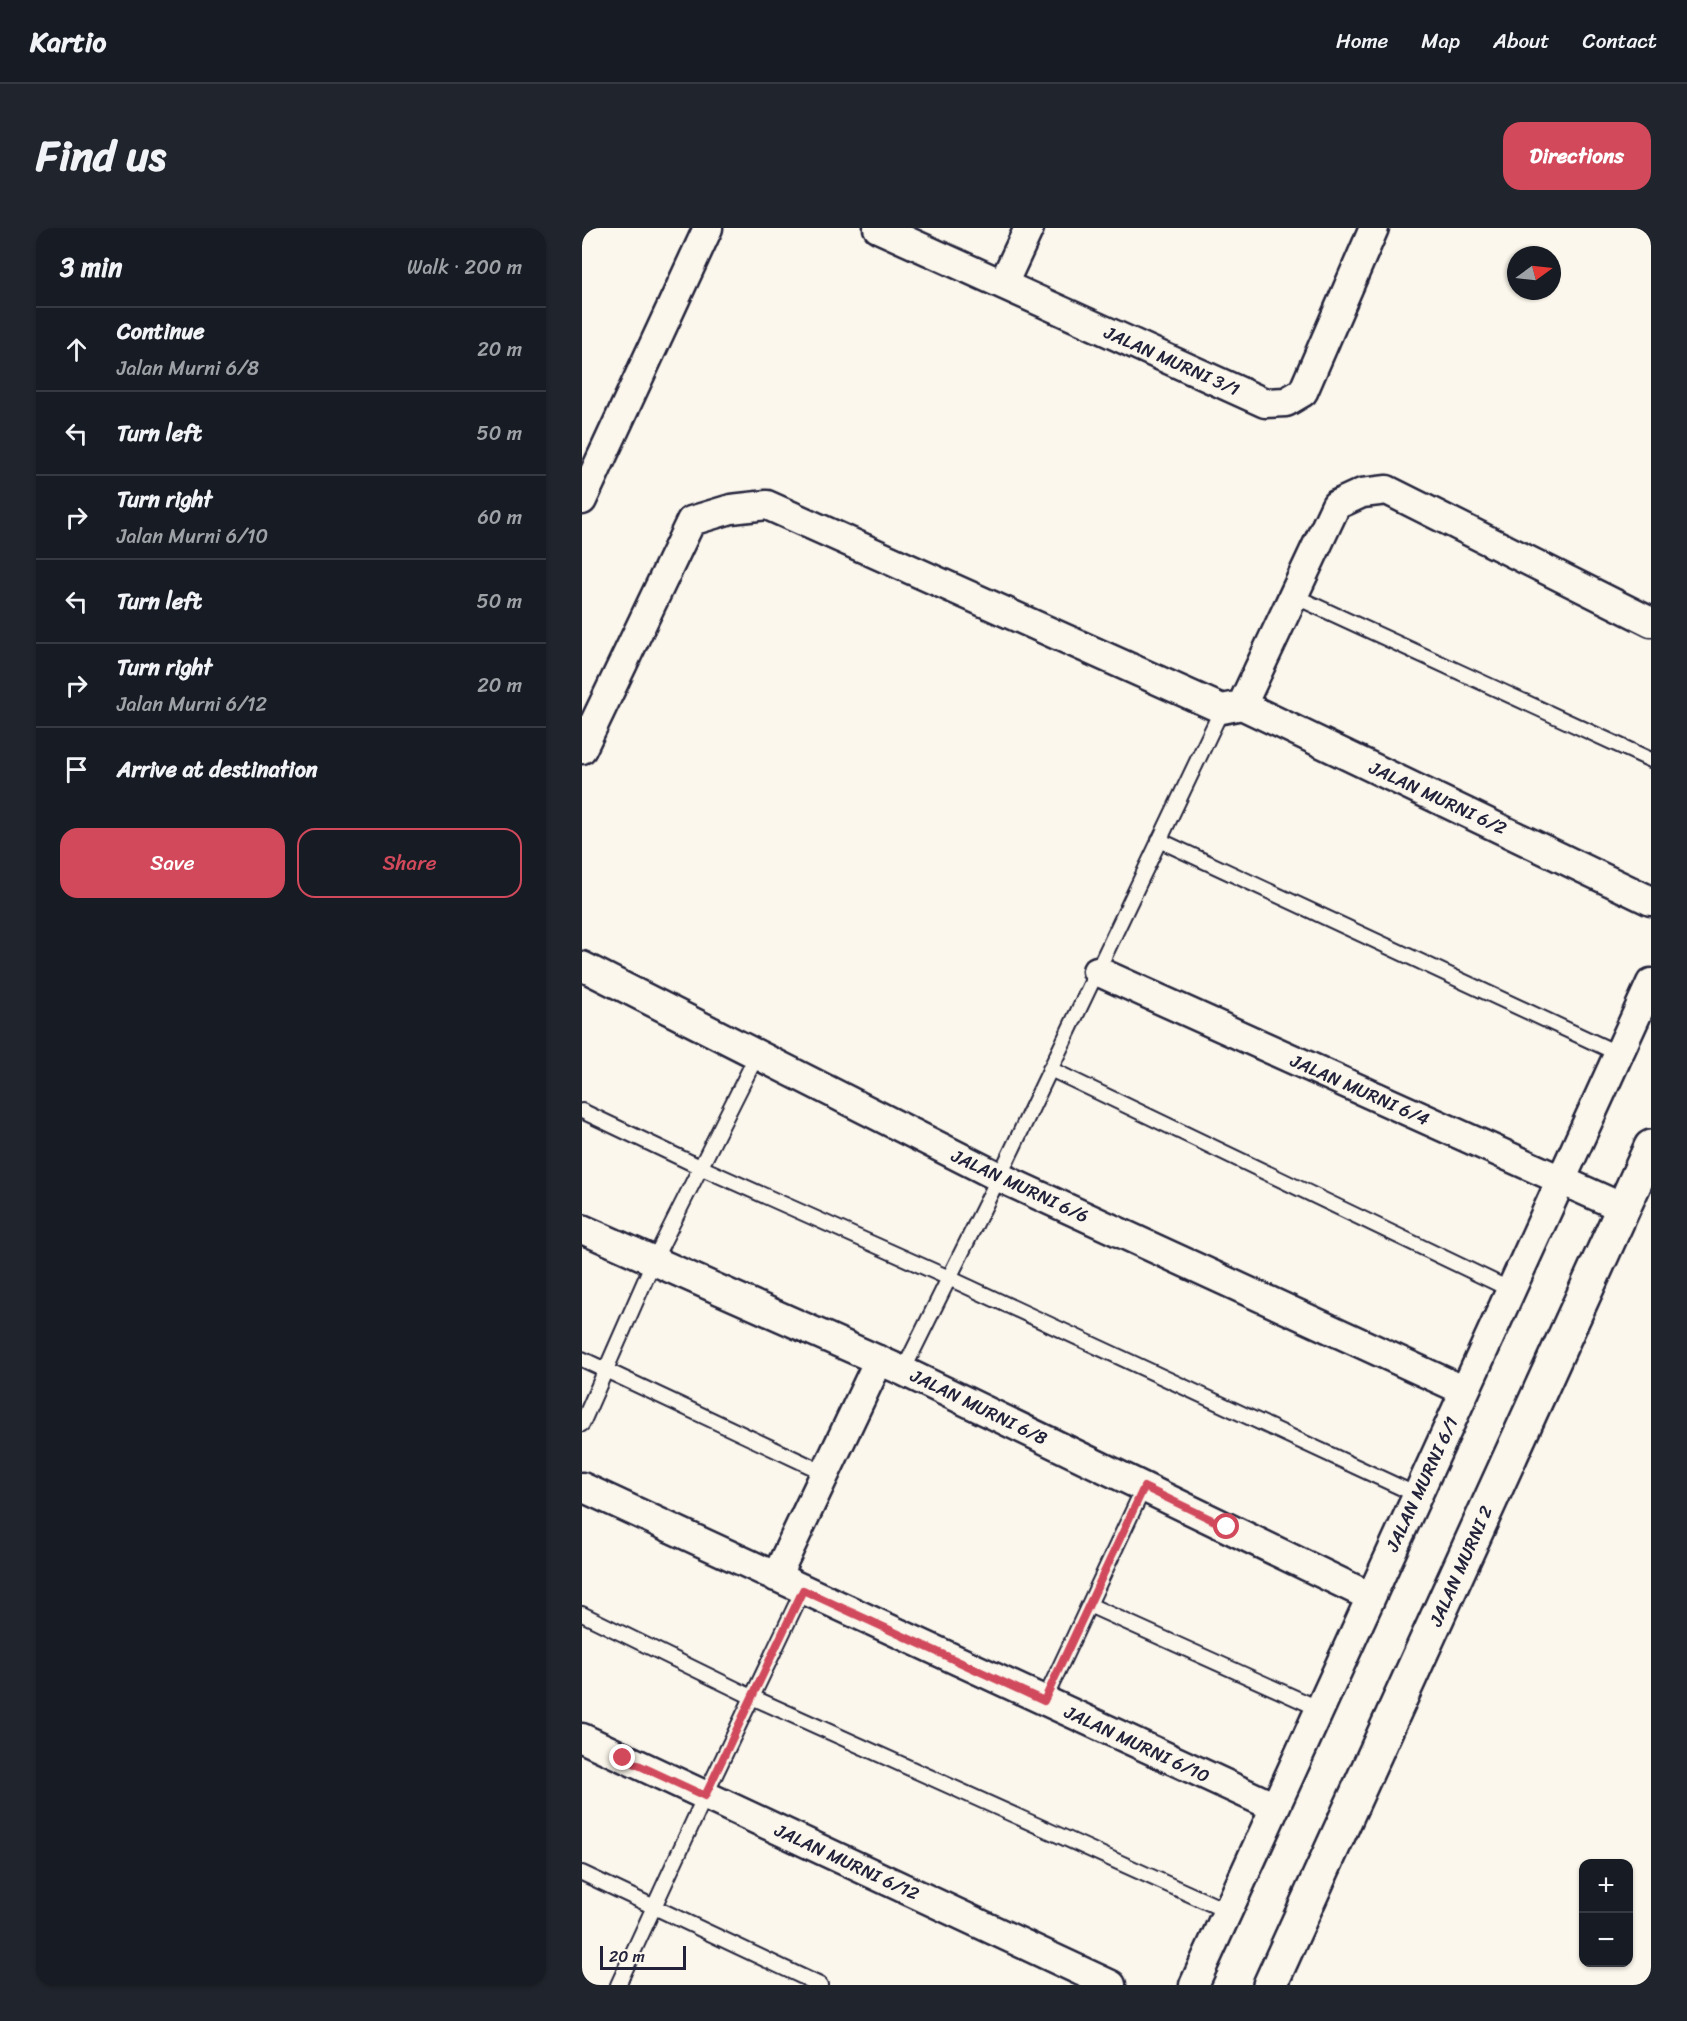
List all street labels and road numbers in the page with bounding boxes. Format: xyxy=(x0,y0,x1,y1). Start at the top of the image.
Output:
street label: JALAN MURNI 3/1 xyxy=(1098,316,1245,405)
street label: JALAN MURNI 6/2 xyxy=(1363,752,1512,844)
street label: JALAN MURNI 6/4 xyxy=(1284,1045,1435,1135)
street label: JALAN MURNI 6/6 xyxy=(945,1140,1094,1232)
street label: JALAN MURNI 6/8 xyxy=(904,1360,1053,1454)
street label: JALAN MURNI 6/1 xyxy=(1376,1411,1467,1558)
street label: JALAN MURNI 2 xyxy=(1420,1500,1502,1633)
street label: JALAN MURNI 6/10 xyxy=(1058,1696,1215,1792)
street label: JALAN MURNI 6/12 xyxy=(768,1814,925,1910)

